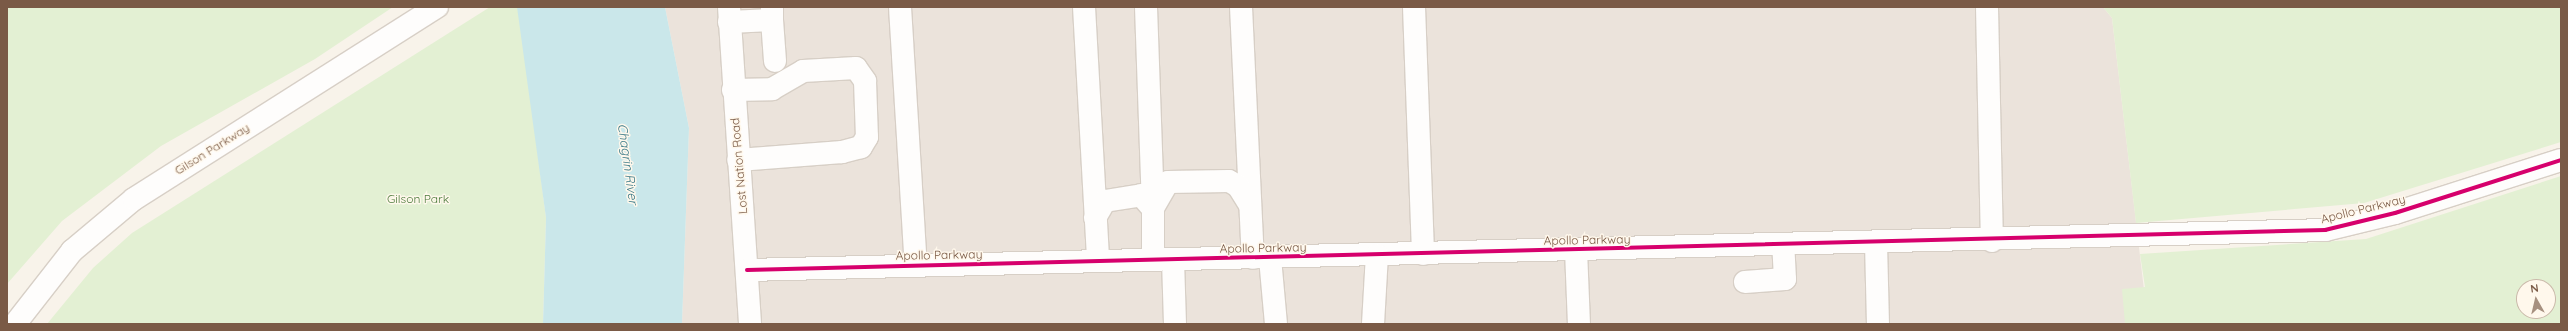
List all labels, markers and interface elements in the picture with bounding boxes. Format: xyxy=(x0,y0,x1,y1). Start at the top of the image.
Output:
street label: Lost Nation Road xyxy=(728,117,750,215)
street label: Gilson Parkway xyxy=(172,120,252,178)
water label: Chagrin River xyxy=(615,123,641,205)
park label: Gilson Park xyxy=(387,192,449,206)
street label: Apollo Parkway xyxy=(2319,192,2407,226)
street label: Apollo Parkway xyxy=(1543,232,1631,248)
street label: Apollo Parkway xyxy=(1219,240,1307,256)
street label: Apollo Parkway xyxy=(895,247,983,263)
north arrow xyxy=(2516,279,2556,319)
text: N xyxy=(2529,281,2539,296)

